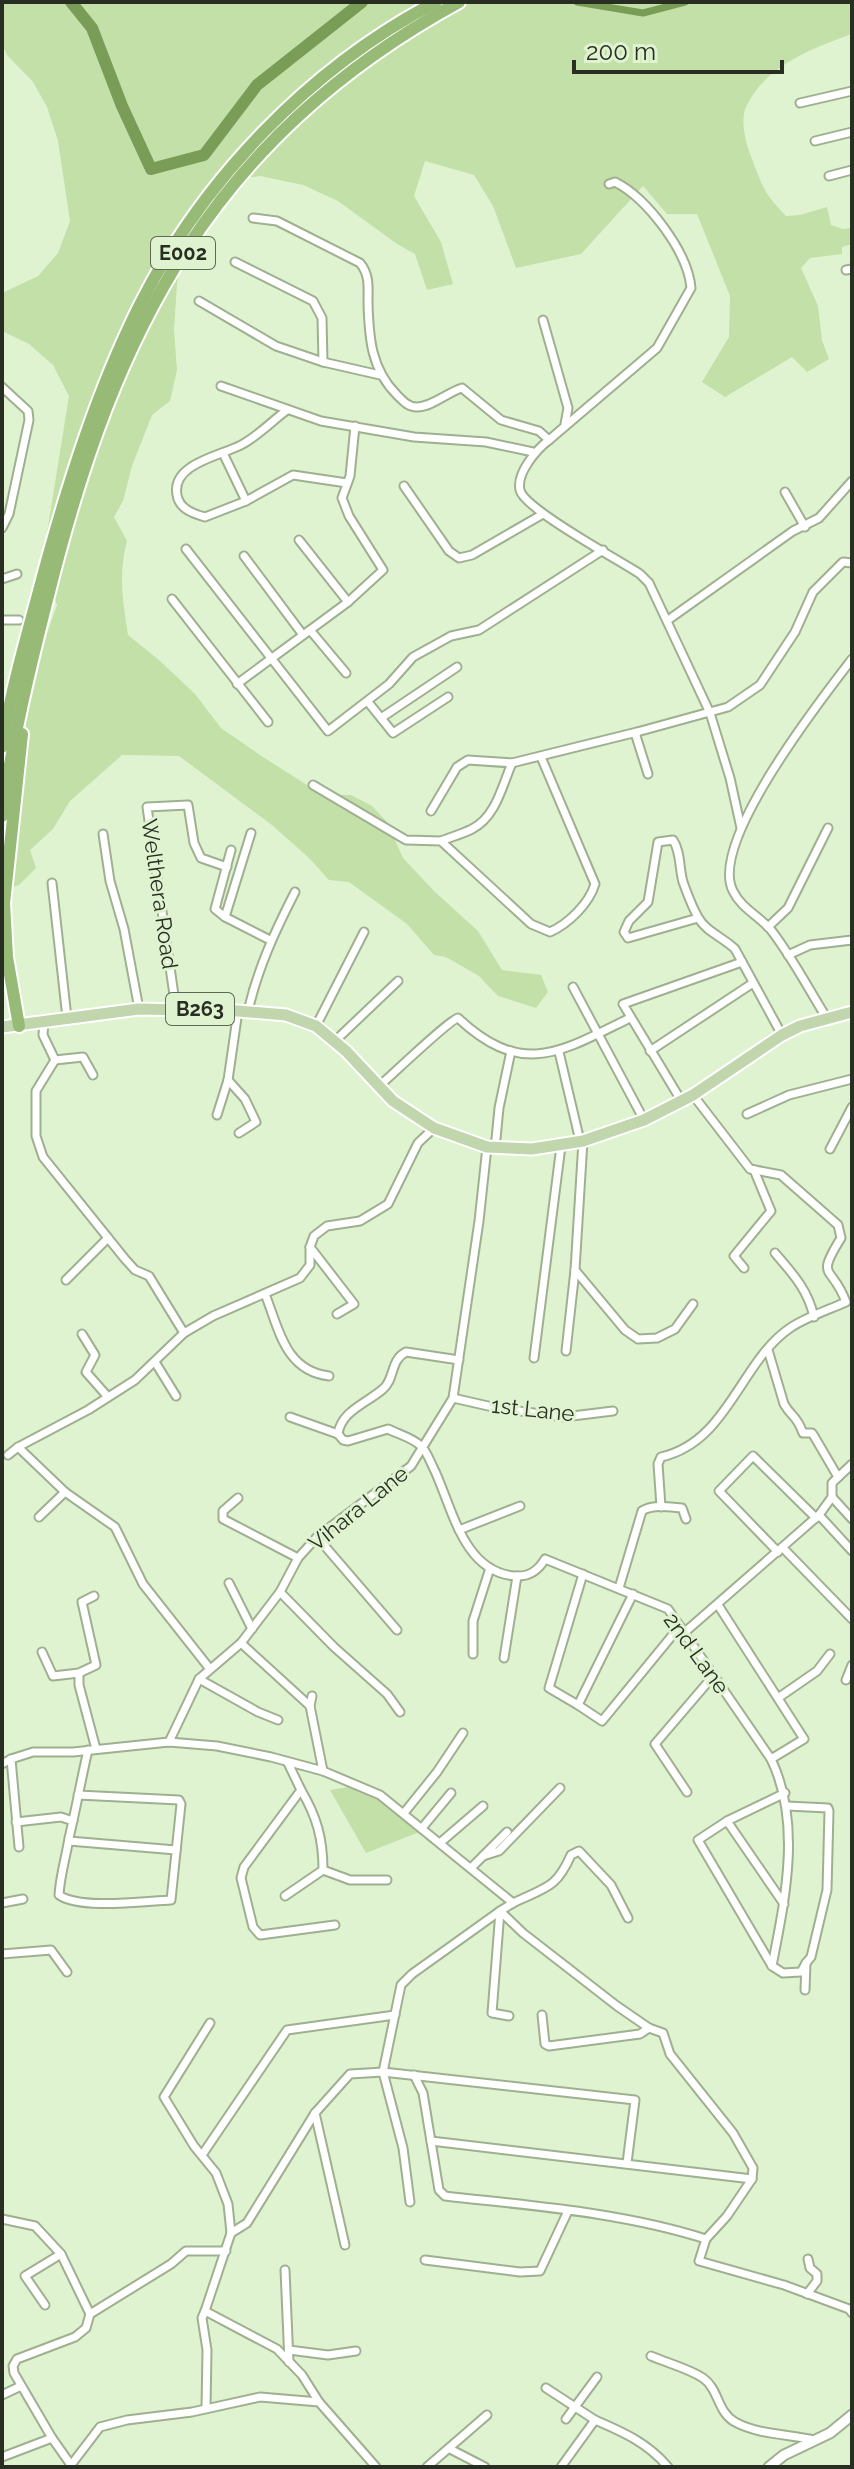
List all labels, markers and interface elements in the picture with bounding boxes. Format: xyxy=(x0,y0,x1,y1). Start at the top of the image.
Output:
scale bar xyxy=(574,24,782,74)
text: 200 m xyxy=(586,37,656,66)
road number: E002 xyxy=(151,237,215,269)
street label: Welthera Road xyxy=(137,817,183,971)
road number: B263 xyxy=(166,993,234,1025)
street label: 1st Lane xyxy=(490,1392,576,1426)
street label: Vihara Lane xyxy=(303,1460,413,1556)
street label: 2nd Lane xyxy=(659,1607,735,1699)

